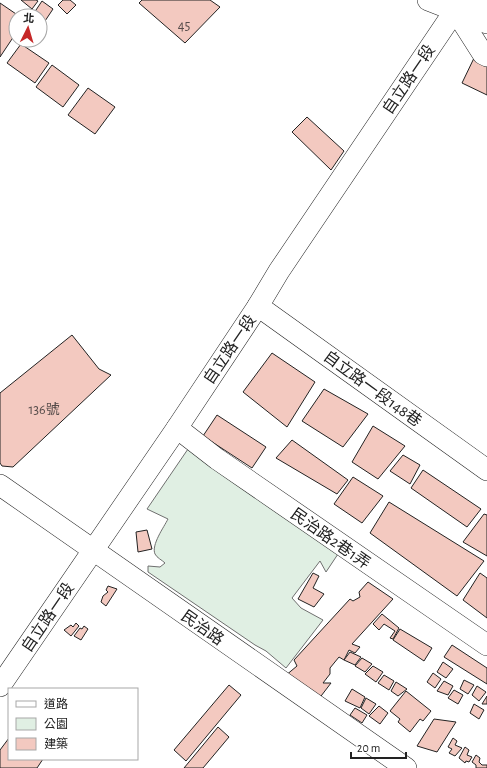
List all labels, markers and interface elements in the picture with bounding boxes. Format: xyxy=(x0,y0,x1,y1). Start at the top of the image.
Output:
north arrow xyxy=(8,8,48,48)
text: 北 xyxy=(23,13,35,24)
house number: 45 xyxy=(178,19,190,33)
street label: 自立路一段 xyxy=(379,41,438,117)
street label: 自立路一段 xyxy=(200,311,259,387)
street label: 自立路一段148巷 xyxy=(320,347,425,430)
house number: 136號 xyxy=(28,402,60,417)
street label: 民治路2巷1弄 xyxy=(288,505,374,572)
street label: 自立路一段 xyxy=(18,579,77,655)
street label: 民治路 xyxy=(178,607,227,648)
legend xyxy=(8,688,138,760)
text: 道路 xyxy=(44,697,68,710)
text: 公園 xyxy=(44,718,68,730)
scale bar xyxy=(351,734,406,760)
text: 建築 xyxy=(44,737,68,750)
text: 20 m xyxy=(357,742,380,754)

